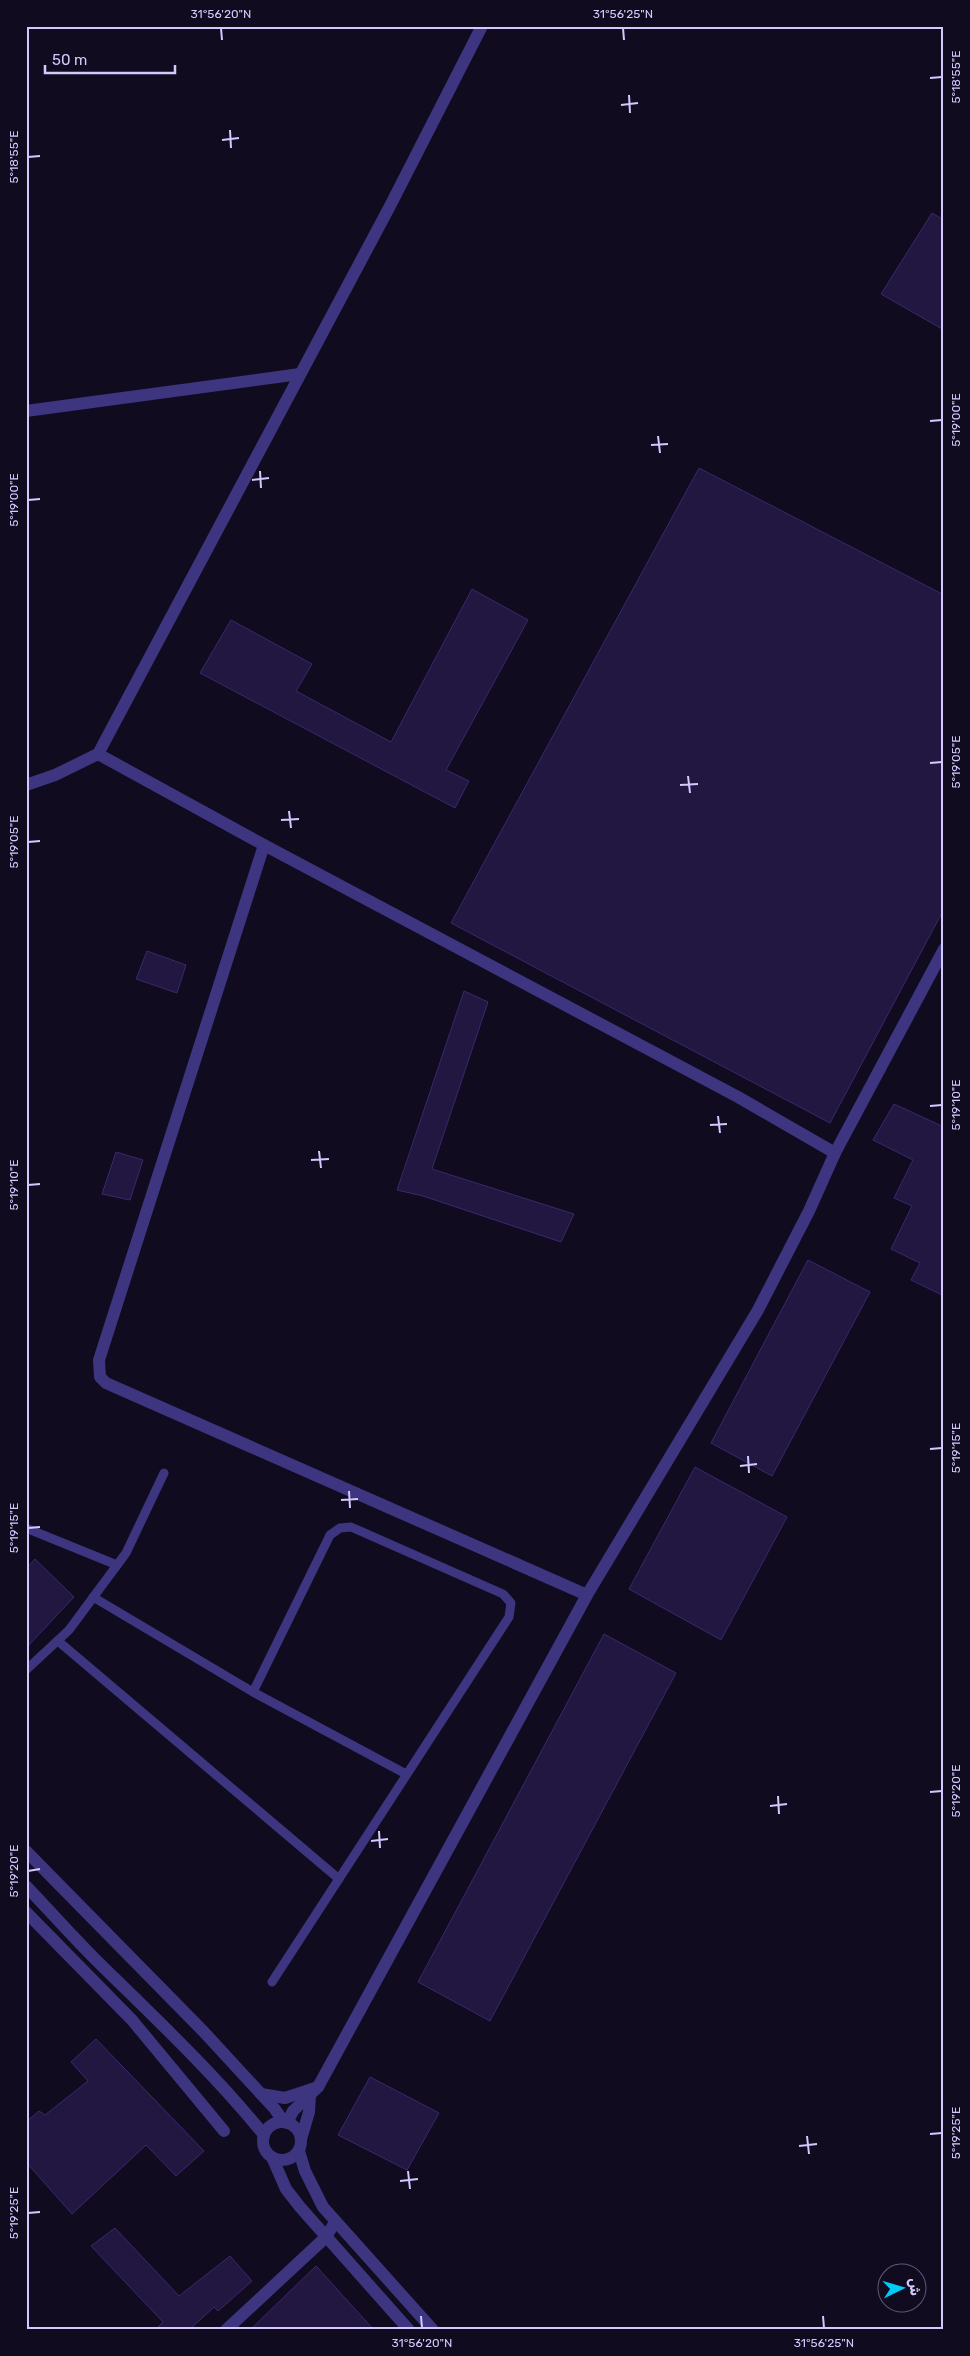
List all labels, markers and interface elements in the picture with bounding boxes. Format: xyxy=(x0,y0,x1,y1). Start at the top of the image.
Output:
text: 31°56'20"N xyxy=(191,7,251,21)
text: 31°56'25"N xyxy=(593,7,653,21)
scale bar xyxy=(45,42,175,74)
text: 5°18'55"E xyxy=(949,50,963,104)
text: 50 m xyxy=(52,51,87,69)
text: 5°18'55"E xyxy=(7,130,21,184)
text: 5°19'00"E xyxy=(949,393,963,447)
text: 5°19'00"E xyxy=(7,473,21,527)
text: 5°19'05"E xyxy=(949,735,963,789)
text: 5°19'05"E xyxy=(7,815,21,869)
text: 5°19'10"E xyxy=(949,1079,963,1131)
text: 5°19'10"E xyxy=(7,1159,21,1211)
text: 5°19'15"E xyxy=(949,1423,963,1473)
text: 5°19'15"E xyxy=(7,1503,21,1553)
text: 5°19'20"E xyxy=(949,1764,963,1818)
text: 5°19'20"E xyxy=(7,1844,21,1898)
text: 5°19'25"E xyxy=(949,2107,963,2159)
text: 5°19'25"E xyxy=(7,2187,21,2239)
north arrow xyxy=(878,2264,928,2314)
text: ش xyxy=(905,2277,924,2297)
text: 31°56'20"N xyxy=(392,2336,452,2350)
text: 31°56'25"N xyxy=(794,2336,854,2350)

